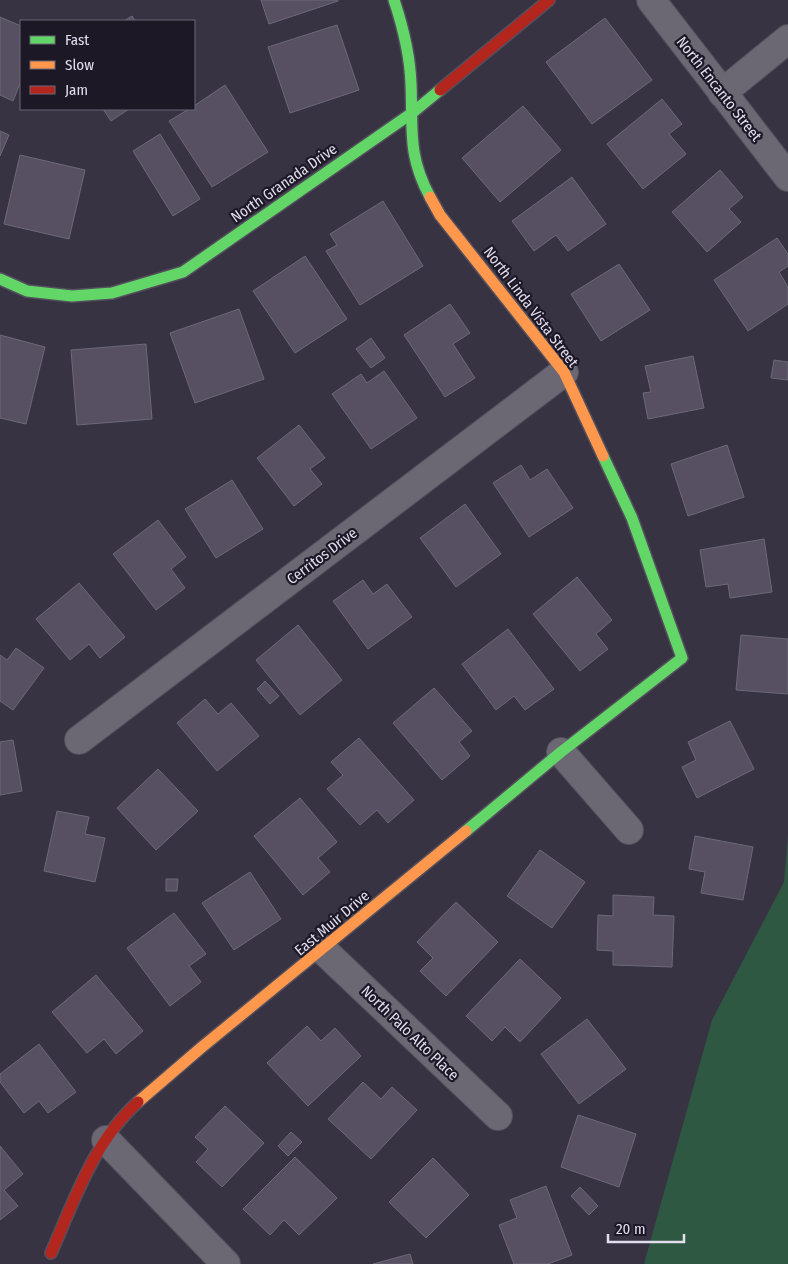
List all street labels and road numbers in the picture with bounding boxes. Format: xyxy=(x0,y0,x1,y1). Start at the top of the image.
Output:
street label: North Encanto Street xyxy=(673,33,766,145)
street label: North Granada Drive xyxy=(228,140,340,226)
street label: North Linda Vista Street xyxy=(480,243,582,371)
street label: Cerritos Drive xyxy=(283,524,361,588)
street label: East Muir Drive xyxy=(291,887,373,959)
street label: North Palo Alto Place xyxy=(358,982,462,1084)

